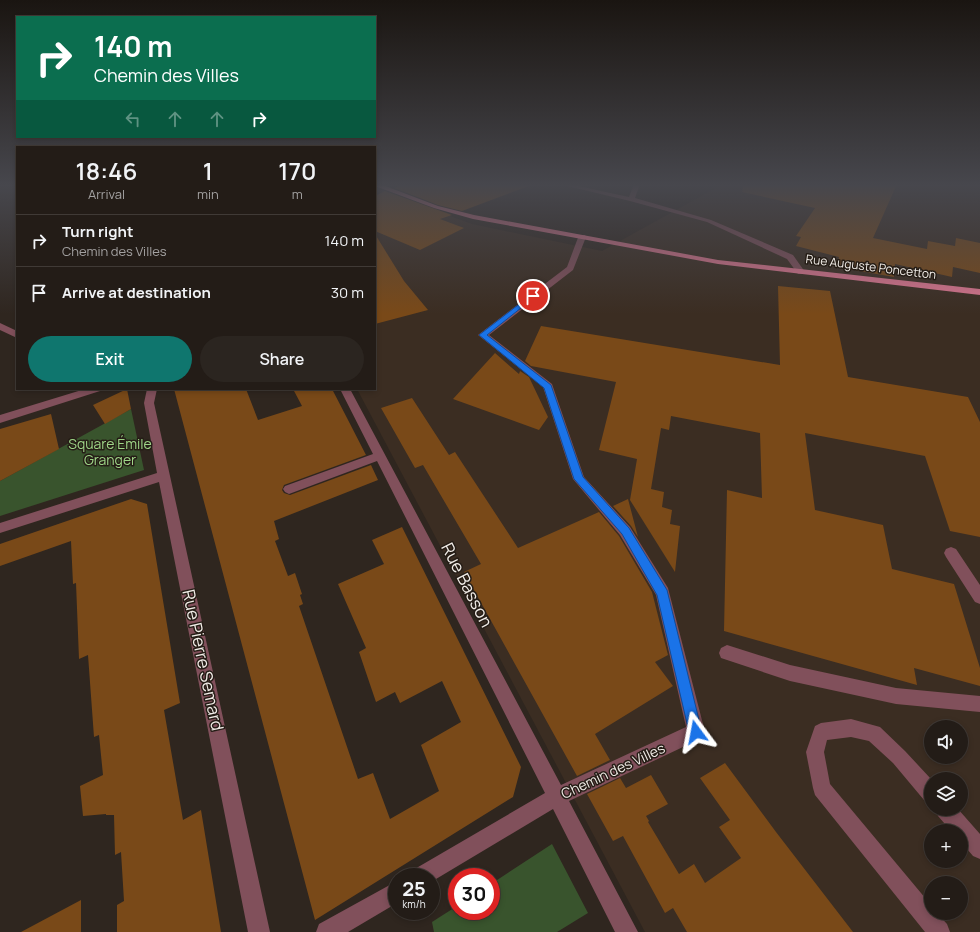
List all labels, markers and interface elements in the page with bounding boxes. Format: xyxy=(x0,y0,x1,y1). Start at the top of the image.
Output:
text: 140 m xyxy=(94,27,173,65)
icon: right xyxy=(28,32,80,84)
text: Chemin des Villes xyxy=(94,63,239,87)
icon: left xyxy=(122,108,144,130)
icon: ahead xyxy=(164,108,186,130)
icon: ahead xyxy=(206,108,228,130)
icon: right xyxy=(248,108,270,130)
text: 18:46 xyxy=(76,154,137,187)
text: 1 xyxy=(203,154,213,187)
text: 170 xyxy=(278,154,316,187)
text: Arrival xyxy=(88,185,125,203)
text: min xyxy=(197,185,219,203)
text: m xyxy=(292,185,303,203)
text: Turn right xyxy=(62,221,133,242)
icon: right xyxy=(28,230,50,252)
text: 140 m xyxy=(324,230,364,251)
text: Chemin des Villes xyxy=(62,242,167,260)
street label: Rue Auguste Poncetton xyxy=(805,250,937,283)
pin xyxy=(516,279,550,313)
icon: arrive xyxy=(28,282,50,304)
text: Arrive at destination xyxy=(62,282,211,303)
text: 30 m xyxy=(331,282,364,303)
icon: arrive xyxy=(522,285,544,307)
button: Exit xyxy=(28,336,192,382)
button: Share xyxy=(200,336,364,382)
park label: Square Émile Granger xyxy=(68,434,152,469)
street label: Rue Basson xyxy=(436,539,499,631)
street label: Rue Pierre Semard xyxy=(177,587,230,733)
position arrow xyxy=(675,711,717,753)
map controls xyxy=(924,720,968,920)
button: sound xyxy=(924,720,968,764)
street label: Chemin des Villes xyxy=(558,738,668,803)
button: layers xyxy=(924,772,968,816)
button: + xyxy=(924,824,968,868)
speed limit sign: 30 xyxy=(448,868,500,920)
text: 25 xyxy=(402,875,426,902)
button: − xyxy=(924,876,968,920)
text: km/h xyxy=(402,897,426,911)

